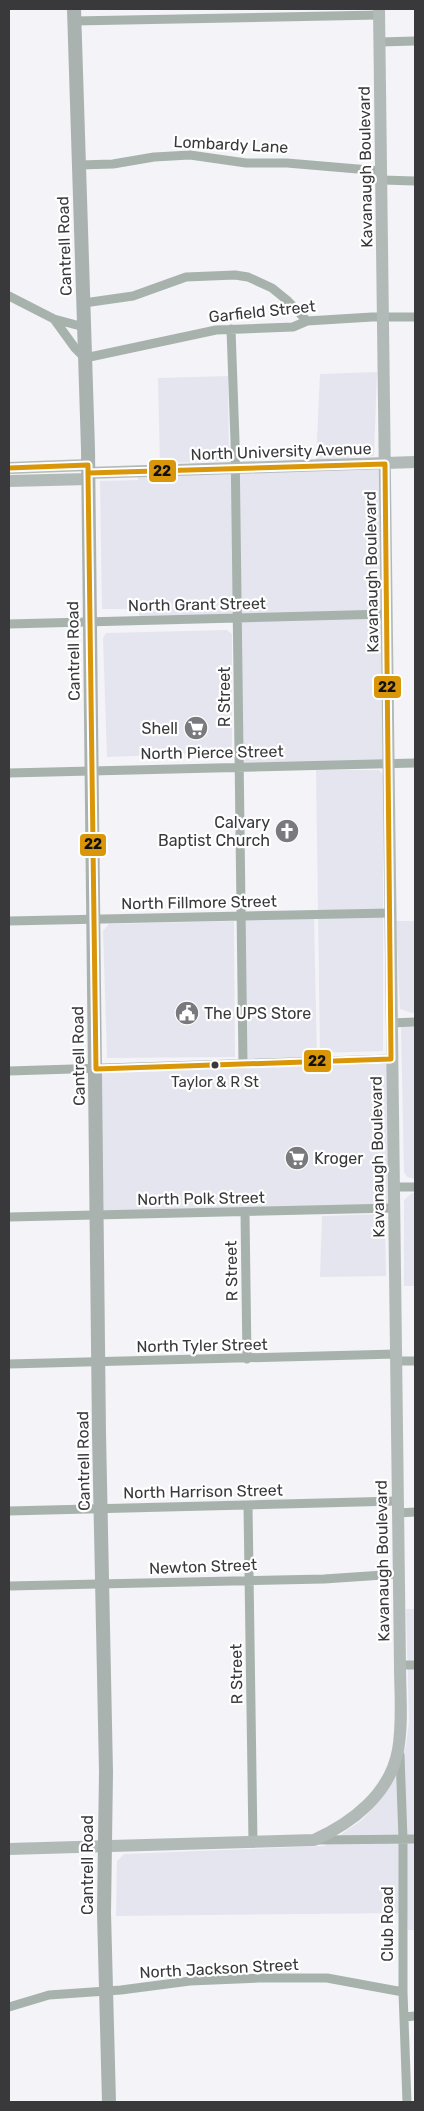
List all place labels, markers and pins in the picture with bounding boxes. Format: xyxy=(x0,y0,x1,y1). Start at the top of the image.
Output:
supermarket icon: Shell xyxy=(183,715,209,741)
place label: Shell xyxy=(142,719,178,738)
place label: Calvary Baptist Church xyxy=(158,813,270,850)
church icon: Calvary Baptist Church xyxy=(274,818,300,844)
public building icon: The UPS Store xyxy=(174,1000,200,1026)
place label: The UPS Store xyxy=(204,1004,311,1023)
marker: Taylor & R St xyxy=(210,1060,220,1070)
place label: Taylor & R St xyxy=(171,1073,259,1091)
supermarket icon: Kroger xyxy=(284,1145,310,1171)
place label: Kroger xyxy=(314,1149,363,1168)

